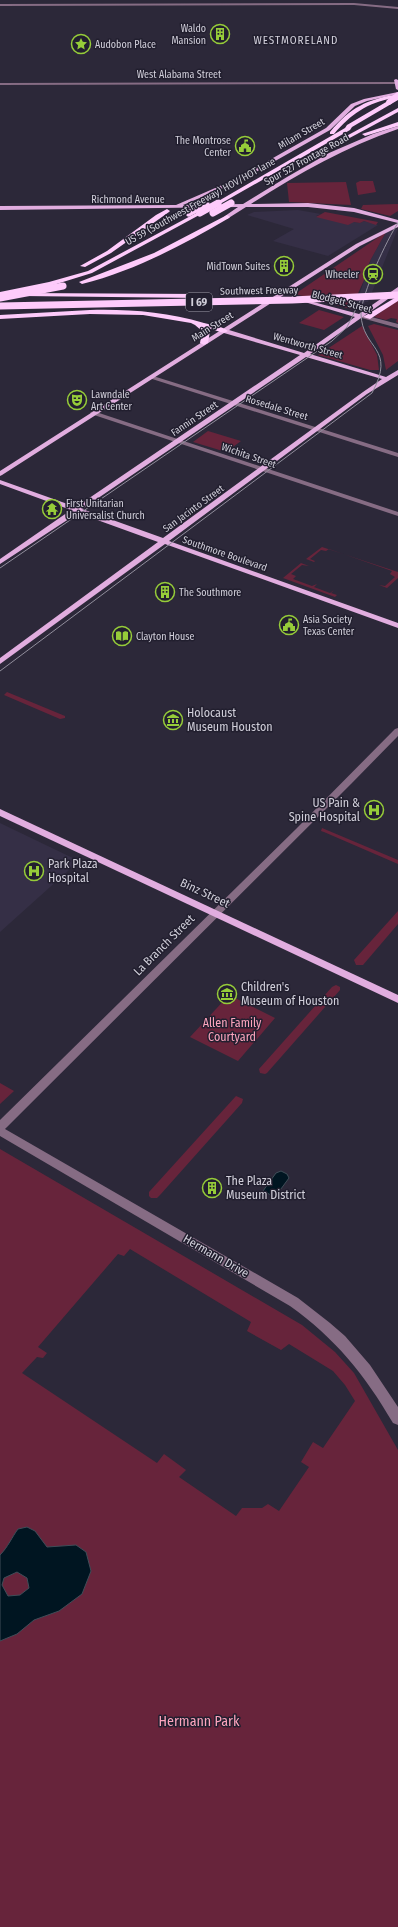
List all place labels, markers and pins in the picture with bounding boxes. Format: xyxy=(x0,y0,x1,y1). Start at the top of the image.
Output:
place label: Waldo Mansion xyxy=(171,23,206,47)
building icon: Waldo Mansion xyxy=(209,23,231,45)
place icon: Audobon Place xyxy=(70,33,92,55)
place label: Audobon Place xyxy=(95,39,156,51)
place label: The Montrose Center xyxy=(175,135,232,159)
public building icon: The Montrose Center xyxy=(234,135,256,157)
building icon: MidTown Suites xyxy=(273,255,295,277)
place label: MidTown Suites xyxy=(206,261,270,273)
station icon: Wheeler xyxy=(362,263,384,285)
place label: Wheeler xyxy=(325,269,359,281)
theatre icon: Lawndale Art Center xyxy=(66,389,88,411)
place label: Lawndale Art Center xyxy=(91,389,133,413)
temple icon: First Unitarian Universalist Church xyxy=(41,498,63,520)
place label: First Unitarian Universalist Church xyxy=(66,498,145,522)
building icon: The Southmore xyxy=(154,581,176,603)
place label: The Southmore xyxy=(179,587,241,599)
public building icon: Asia Society Texas Center xyxy=(278,614,300,636)
place label: Asia Society Texas Center xyxy=(303,614,355,638)
library icon: Clayton House xyxy=(111,625,133,647)
place label: Clayton House xyxy=(136,631,195,643)
place label: Holocaust Museum Houston xyxy=(187,706,273,734)
museum icon: Holocaust Museum Houston xyxy=(162,709,184,731)
place label: US Pain & Spine Hospital xyxy=(289,796,360,824)
hospital icon: US Pain & Spine Hospital xyxy=(363,799,385,821)
place label: Park Plaza Hospital xyxy=(48,857,98,885)
hospital icon: Park Plaza Hospital xyxy=(23,860,45,882)
place label: Children's Museum of Houston xyxy=(241,980,339,1008)
museum icon: Children's Museum of Houston xyxy=(216,983,238,1005)
place label: The Plaza Museum District xyxy=(226,1174,306,1202)
building icon: The Plaza Museum District xyxy=(201,1177,223,1199)

